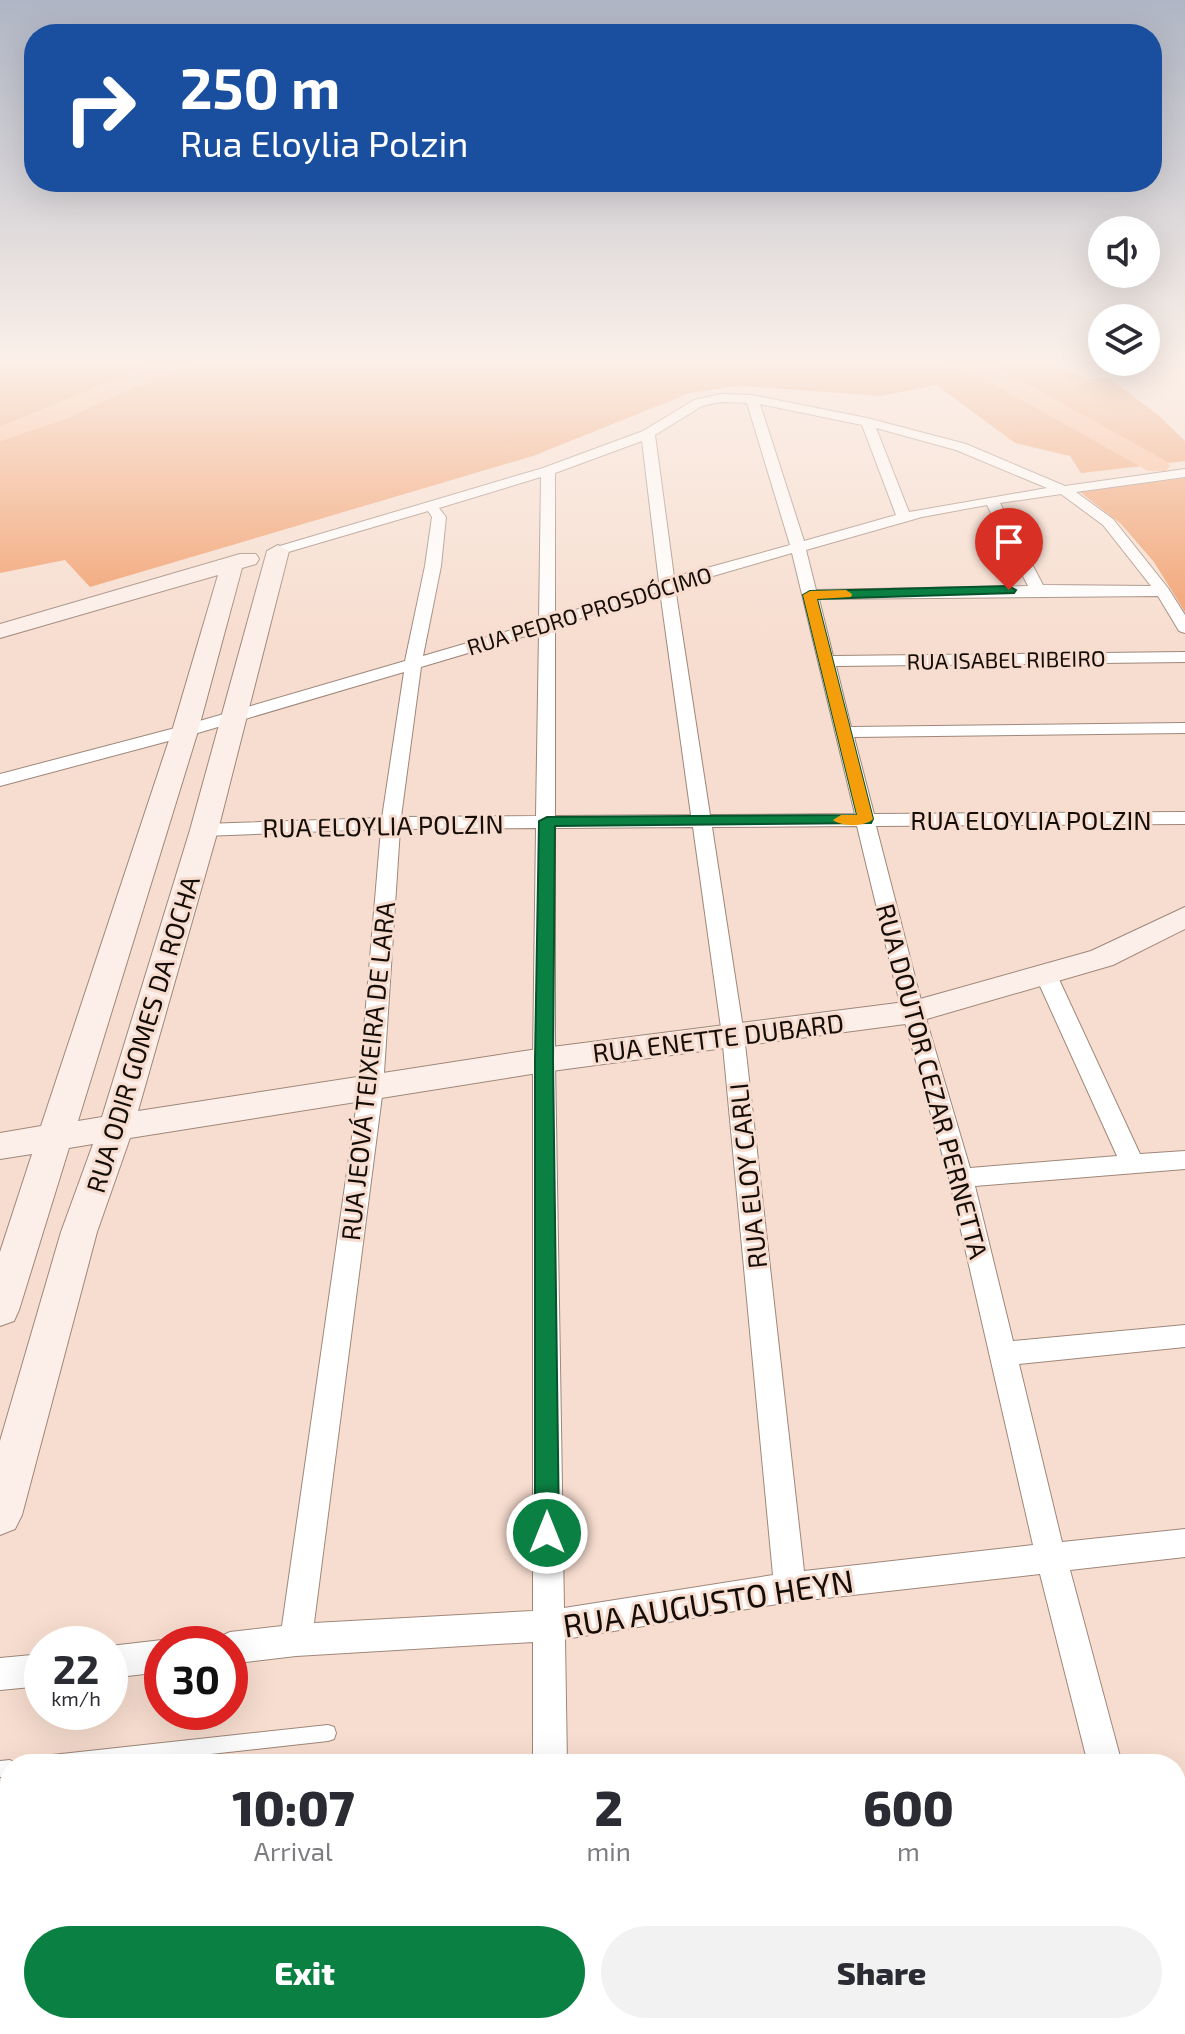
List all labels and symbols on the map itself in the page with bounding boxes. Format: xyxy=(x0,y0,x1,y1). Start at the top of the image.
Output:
pin xyxy=(975,508,1043,590)
street label: RUA PEDRO PROSDÓCIMO xyxy=(463,560,715,660)
street label: RUA ISABEL RIBEIRO xyxy=(906,644,1106,674)
street label: RUA ELOYLIA POLZIN xyxy=(910,804,1152,835)
street label: RUA ELOYLIA POLZIN xyxy=(262,807,504,843)
street label: RUA ODIR GOMES DA ROCHA xyxy=(79,872,205,1196)
street label: RUA JEOVÁ TEIXEIRA DE LARA xyxy=(334,900,400,1242)
street label: RUA DOUTOR CEZAR PERNETTA xyxy=(871,900,995,1262)
street label: RUA ENETTE DUBARD xyxy=(591,1006,845,1068)
street label: RUA ELOY CARLI xyxy=(722,1082,772,1270)
position arrow xyxy=(505,1491,589,1575)
street label: RUA AUGUSTO HEYN xyxy=(560,1560,856,1644)
speed limit sign: 30 xyxy=(144,1626,248,1730)

